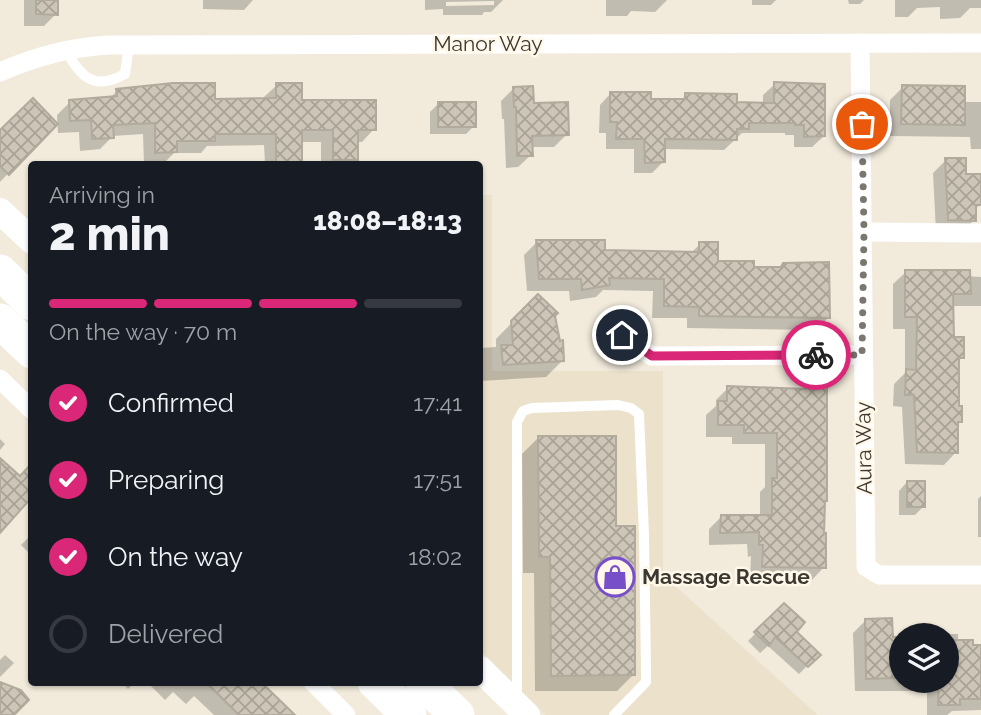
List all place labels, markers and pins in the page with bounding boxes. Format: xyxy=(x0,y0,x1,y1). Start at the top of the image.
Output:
pin xyxy=(832,94,892,154)
pin xyxy=(592,305,652,365)
shop icon: Massage Rescue xyxy=(594,556,636,598)
place label: Massage Rescue xyxy=(642,564,810,589)

